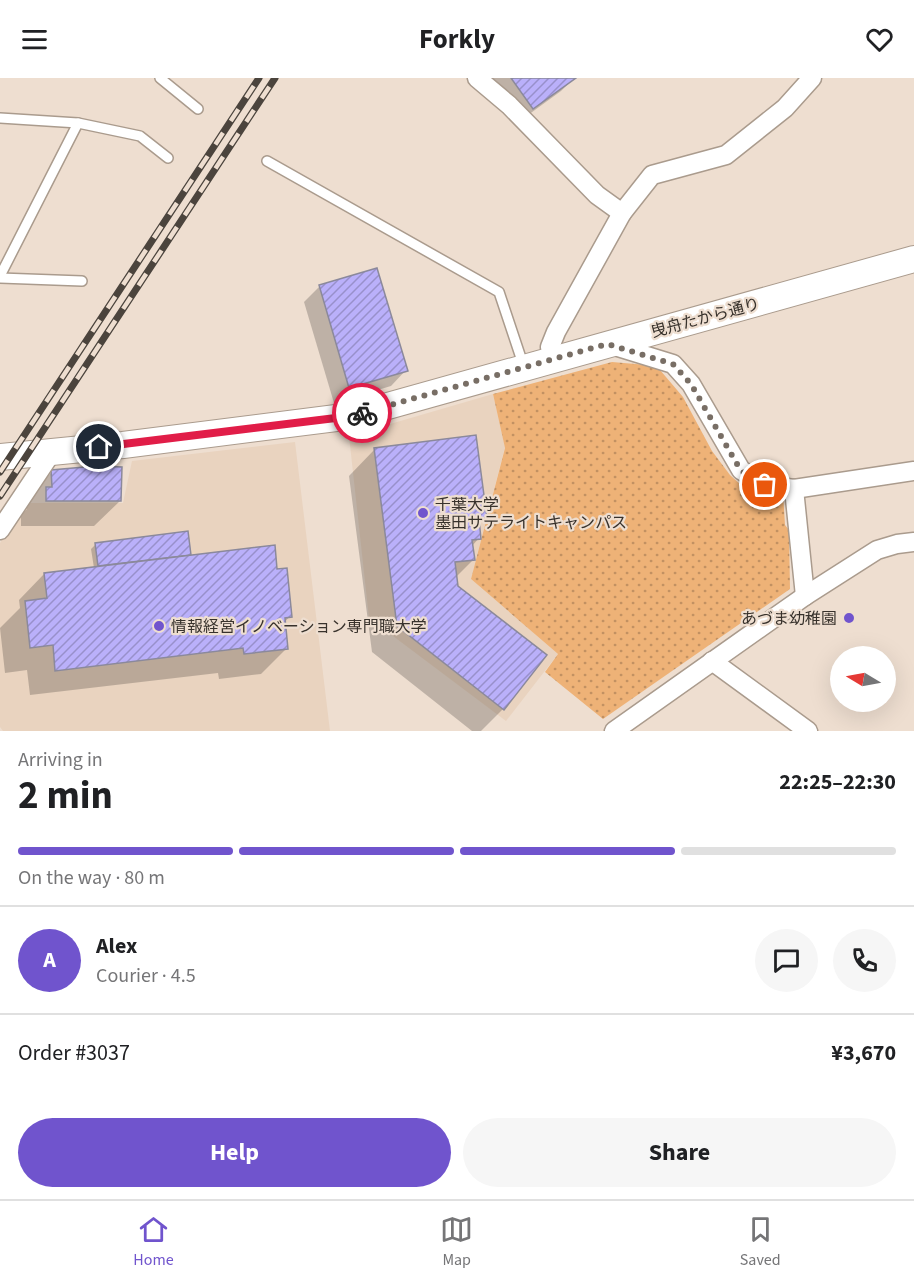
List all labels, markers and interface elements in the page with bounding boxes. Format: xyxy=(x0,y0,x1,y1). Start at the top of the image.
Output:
text: Forkly xyxy=(419,20,495,59)
icon: menu xyxy=(18,23,51,56)
icon: heart xyxy=(863,23,896,56)
street label: 曳舟たから通り xyxy=(648,293,762,343)
courier xyxy=(332,383,392,443)
icon: bike xyxy=(346,397,379,430)
pin xyxy=(73,421,124,472)
icon: home xyxy=(82,430,115,463)
pin xyxy=(739,459,790,510)
icon: bag xyxy=(748,468,781,501)
place label: 千葉大学 墨田サテライトキャンパス xyxy=(435,494,627,534)
marker: 千葉大学 墨田サテライトキャンパス xyxy=(416,506,430,520)
place label: あづま幼稚園 xyxy=(741,608,837,630)
marker: あづま幼稚園 xyxy=(842,611,856,625)
place label: 情報経営イノベーション専門職大学 xyxy=(171,616,427,638)
marker: 情報経営イノベーション専門職大学 xyxy=(152,619,166,633)
north arrow xyxy=(830,646,896,712)
map controls xyxy=(830,646,896,712)
text: Arriving in xyxy=(18,746,103,774)
text: 22:25–22:30 xyxy=(779,766,896,798)
text: 2 min xyxy=(18,768,113,824)
text: On the way · 80 m xyxy=(18,864,165,892)
button: chat xyxy=(755,929,818,992)
button: phone xyxy=(833,929,896,992)
text: Alex xyxy=(96,930,137,962)
text: A xyxy=(43,944,56,976)
text: Courier · 4.5 xyxy=(96,962,196,990)
text: Order #3037 xyxy=(18,1037,130,1069)
text: ¥3,670 xyxy=(831,1037,896,1069)
button: Help xyxy=(18,1118,451,1187)
button: Share xyxy=(463,1118,896,1187)
tab: Home xyxy=(133,1213,174,1271)
tab: Map xyxy=(440,1213,473,1271)
tab: Saved xyxy=(740,1213,781,1271)

